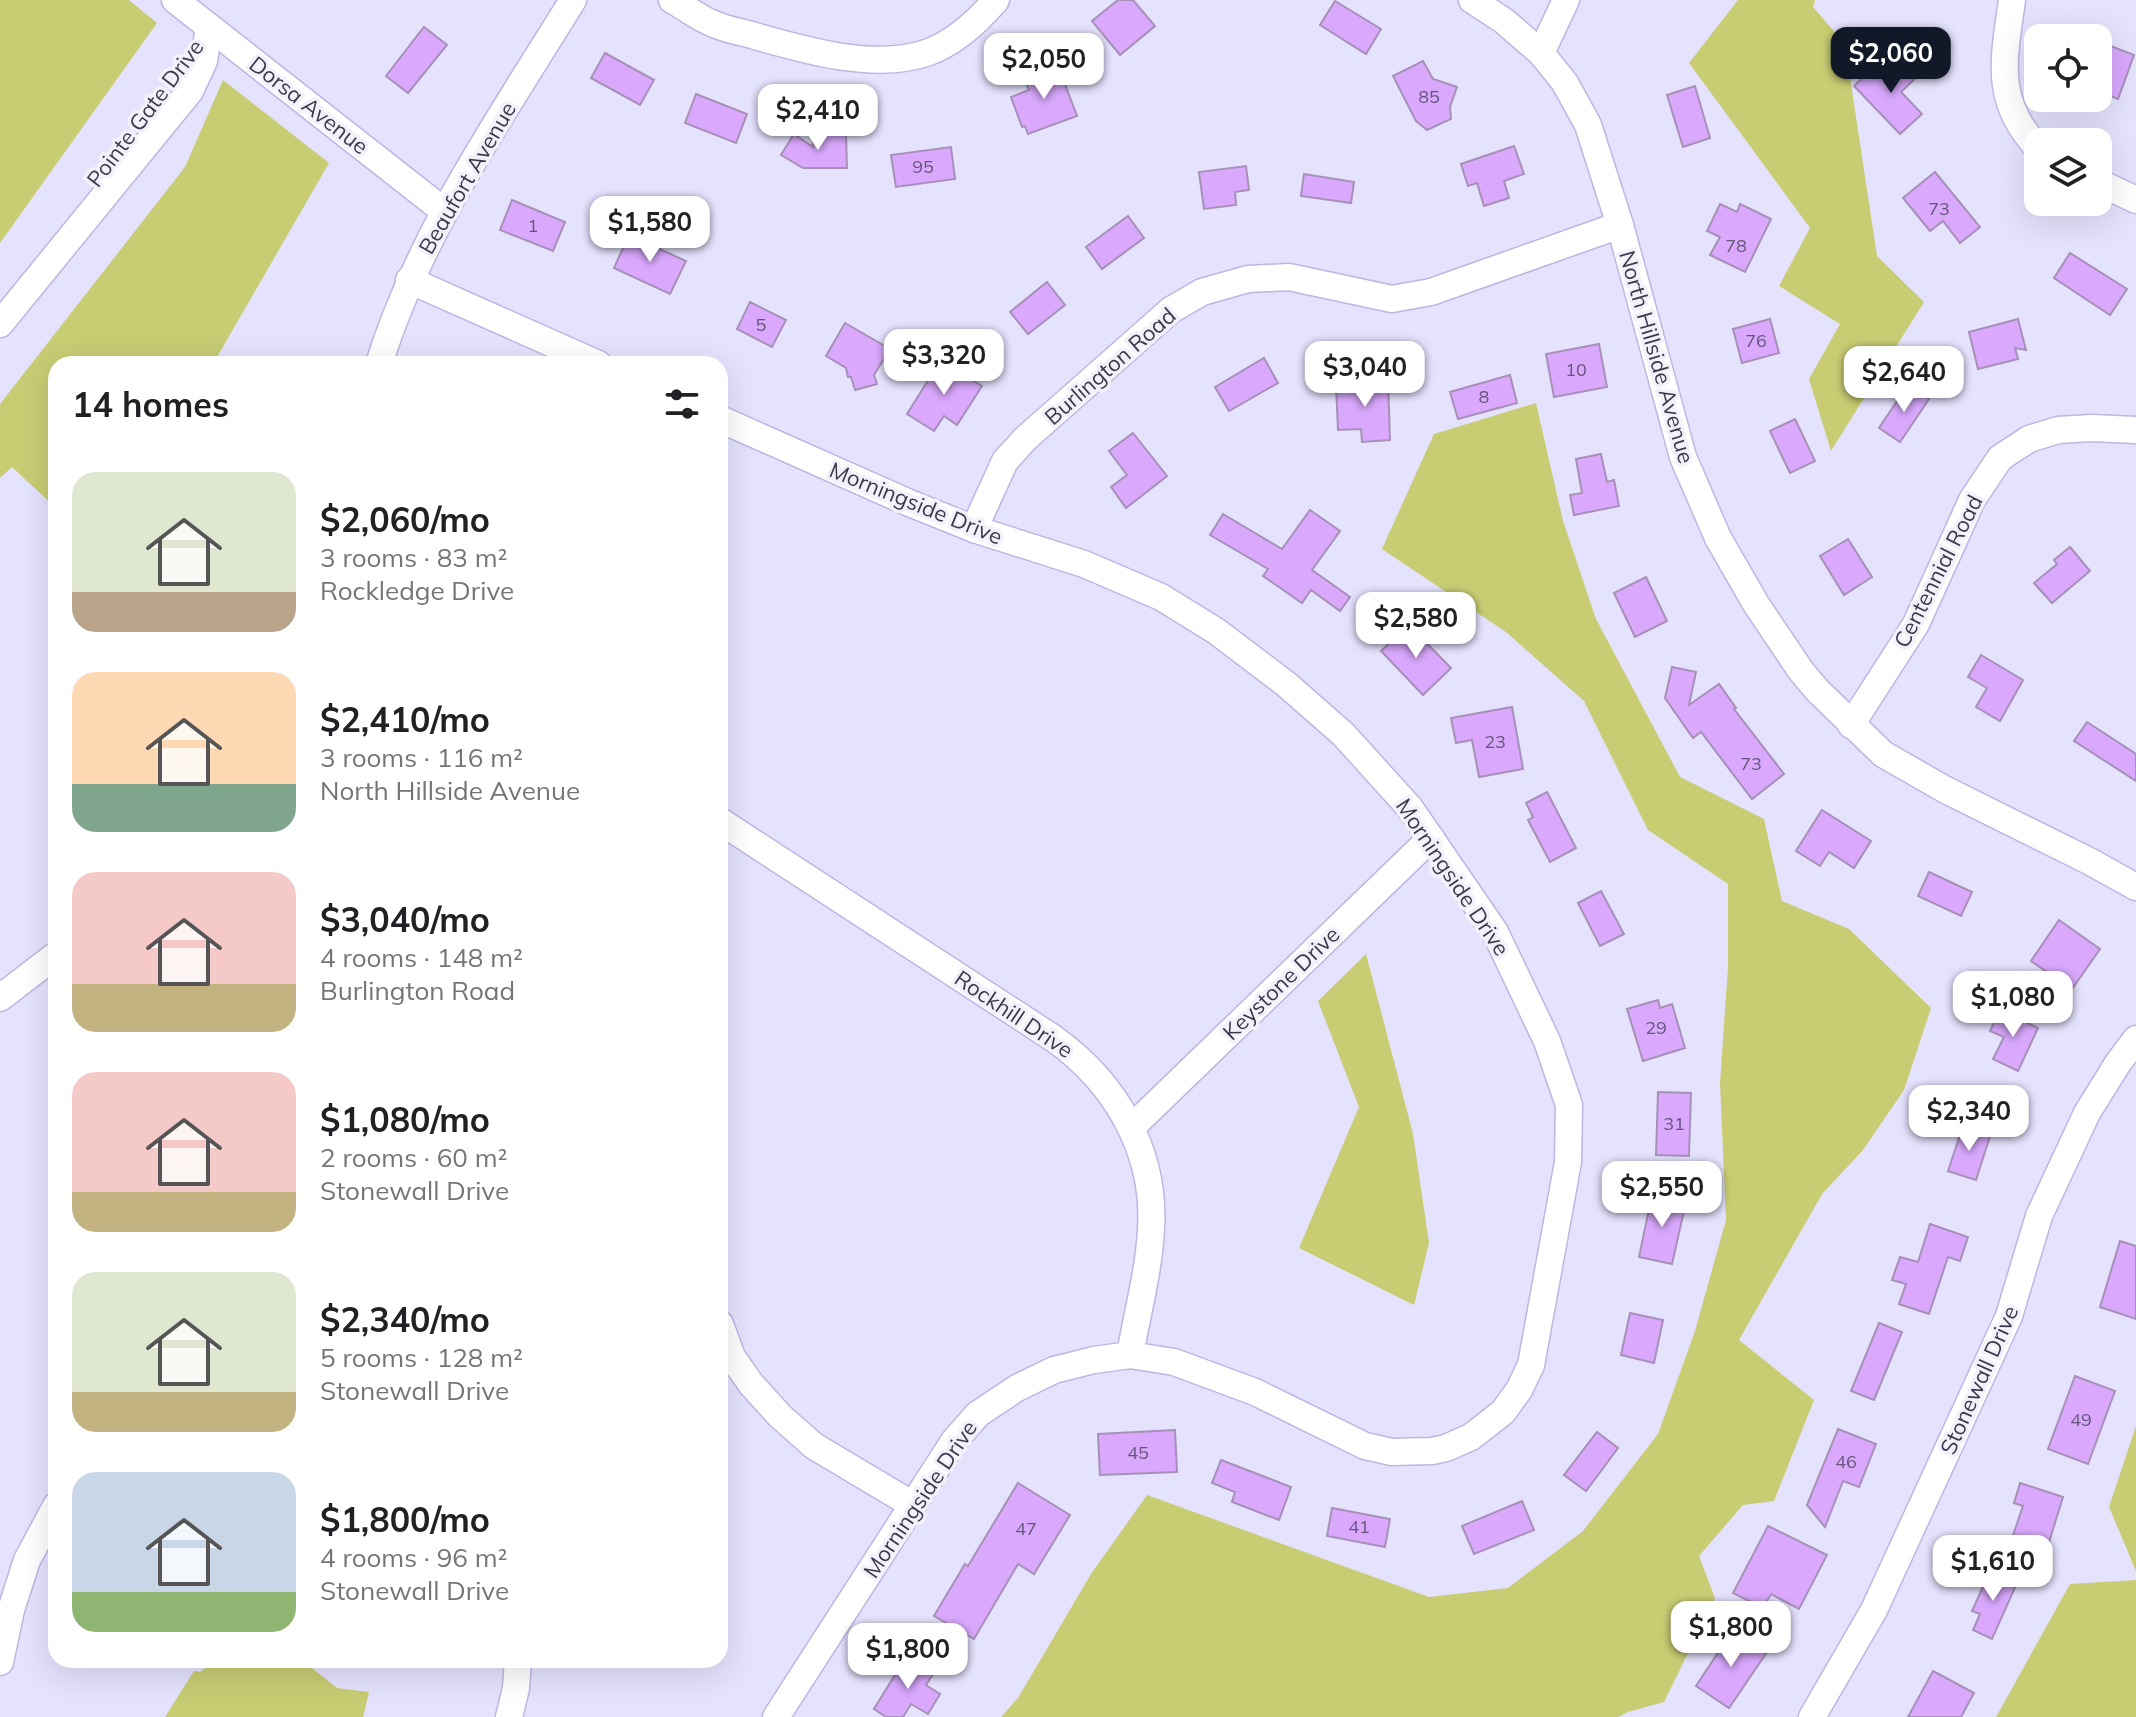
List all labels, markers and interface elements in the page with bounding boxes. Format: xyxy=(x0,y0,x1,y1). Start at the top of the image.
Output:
map controls xyxy=(2024,24,2112,216)
button: locate xyxy=(2024,24,2112,112)
pin: $2,060 xyxy=(1826,27,1956,95)
pin: $2,050 xyxy=(979,33,1109,101)
street label: Pointe Gate Drive xyxy=(80,34,210,192)
text: $2,060 xyxy=(1849,36,1933,69)
text: $2,050 xyxy=(1002,42,1086,75)
street label: Dorsa Avenue xyxy=(244,50,374,160)
pin: $2,410 xyxy=(753,84,883,152)
house number: 85 xyxy=(1418,85,1440,108)
text: $2,410 xyxy=(776,93,860,126)
street label: Beaufort Avenue xyxy=(412,97,522,259)
button: layers xyxy=(2024,128,2112,216)
house number: 95 xyxy=(912,155,934,178)
pin: $1,580 xyxy=(585,196,715,264)
house number: 73 xyxy=(1928,197,1950,220)
text: $1,580 xyxy=(608,205,692,238)
house number: 1 xyxy=(528,214,538,237)
house number: 78 xyxy=(1725,234,1747,257)
street label: North Hillside Avenue xyxy=(1613,247,1701,467)
street label: Burlington Road xyxy=(1039,301,1181,431)
house number: 5 xyxy=(756,313,767,336)
pin: $3,320 xyxy=(879,329,1009,397)
house number: 76 xyxy=(1745,329,1767,352)
text: $3,320 xyxy=(902,338,986,371)
pin: $3,040 xyxy=(1300,341,1430,409)
pin: $2,640 xyxy=(1839,346,1969,414)
text: $3,040 xyxy=(1323,350,1407,383)
text: $2,640 xyxy=(1862,355,1946,388)
house number: 10 xyxy=(1565,358,1587,381)
icon: filters xyxy=(660,382,704,426)
text: 14 homes xyxy=(72,383,229,426)
house number: 8 xyxy=(1479,385,1489,408)
street label: Morningside Drive xyxy=(825,456,1007,550)
street label: Centennial Road xyxy=(1887,490,1989,652)
text: $2,060/mo xyxy=(320,498,490,541)
icon: home xyxy=(136,504,232,600)
text: 3 rooms · 83 m² xyxy=(320,541,507,574)
text: Rockledge Drive xyxy=(320,574,514,607)
pin: $2,580 xyxy=(1351,592,1481,660)
text: $2,580 xyxy=(1374,601,1458,634)
text: $2,410/mo xyxy=(320,698,490,741)
icon: home xyxy=(136,704,232,800)
house number: 23 xyxy=(1484,730,1506,753)
text: 3 rooms · 116 m² xyxy=(320,741,523,774)
house number: 73 xyxy=(1740,752,1762,775)
text: North Hillside Avenue xyxy=(320,774,580,807)
street label: Morningside Drive xyxy=(1390,793,1516,961)
text: $3,040/mo xyxy=(320,898,490,941)
icon: home xyxy=(136,904,232,1000)
street label: Keystone Drive xyxy=(1217,920,1345,1046)
text: 4 rooms · 148 m² xyxy=(320,941,523,974)
street label: Rockhill Drive xyxy=(949,964,1079,1064)
pin: $1,080 xyxy=(1948,971,2078,1039)
text: Burlington Road xyxy=(320,974,515,1007)
text: $1,080 xyxy=(1971,980,2055,1013)
house number: 29 xyxy=(1645,1016,1667,1039)
pin: $2,340 xyxy=(1904,1085,2034,1153)
text: $2,340 xyxy=(1927,1094,2011,1127)
text: $1,080/mo xyxy=(320,1098,490,1141)
icon: home xyxy=(136,1104,232,1200)
house number: 31 xyxy=(1663,1112,1685,1135)
text: 2 rooms · 60 m² xyxy=(320,1141,507,1174)
pin: $2,550 xyxy=(1597,1161,1727,1229)
text: $2,550 xyxy=(1620,1170,1704,1203)
text: Stonewall Drive xyxy=(320,1174,509,1207)
text: $2,340/mo xyxy=(320,1298,490,1341)
street label: Stonewall Drive xyxy=(1934,1301,2024,1459)
icon: home xyxy=(136,1304,232,1400)
text: 5 rooms · 128 m² xyxy=(320,1341,523,1374)
text: Stonewall Drive xyxy=(320,1374,509,1407)
house number: 49 xyxy=(2070,1408,2092,1431)
street label: Morningside Drive xyxy=(857,1415,983,1583)
house number: 45 xyxy=(1127,1441,1149,1464)
house number: 46 xyxy=(1835,1450,1857,1473)
text: $1,800/mo xyxy=(320,1498,490,1541)
icon: home xyxy=(136,1504,232,1600)
house number: 41 xyxy=(1348,1515,1370,1538)
house number: 47 xyxy=(1015,1517,1037,1540)
pin: $1,610 xyxy=(1928,1535,2058,1603)
text: 4 rooms · 96 m² xyxy=(320,1541,507,1574)
text: $1,610 xyxy=(1951,1544,2035,1577)
text: Stonewall Drive xyxy=(320,1574,509,1607)
pin: $1,800 xyxy=(1666,1601,1796,1669)
text: $1,800 xyxy=(1689,1610,1773,1643)
pin: $1,800 xyxy=(843,1623,973,1691)
text: $1,800 xyxy=(866,1632,950,1665)

